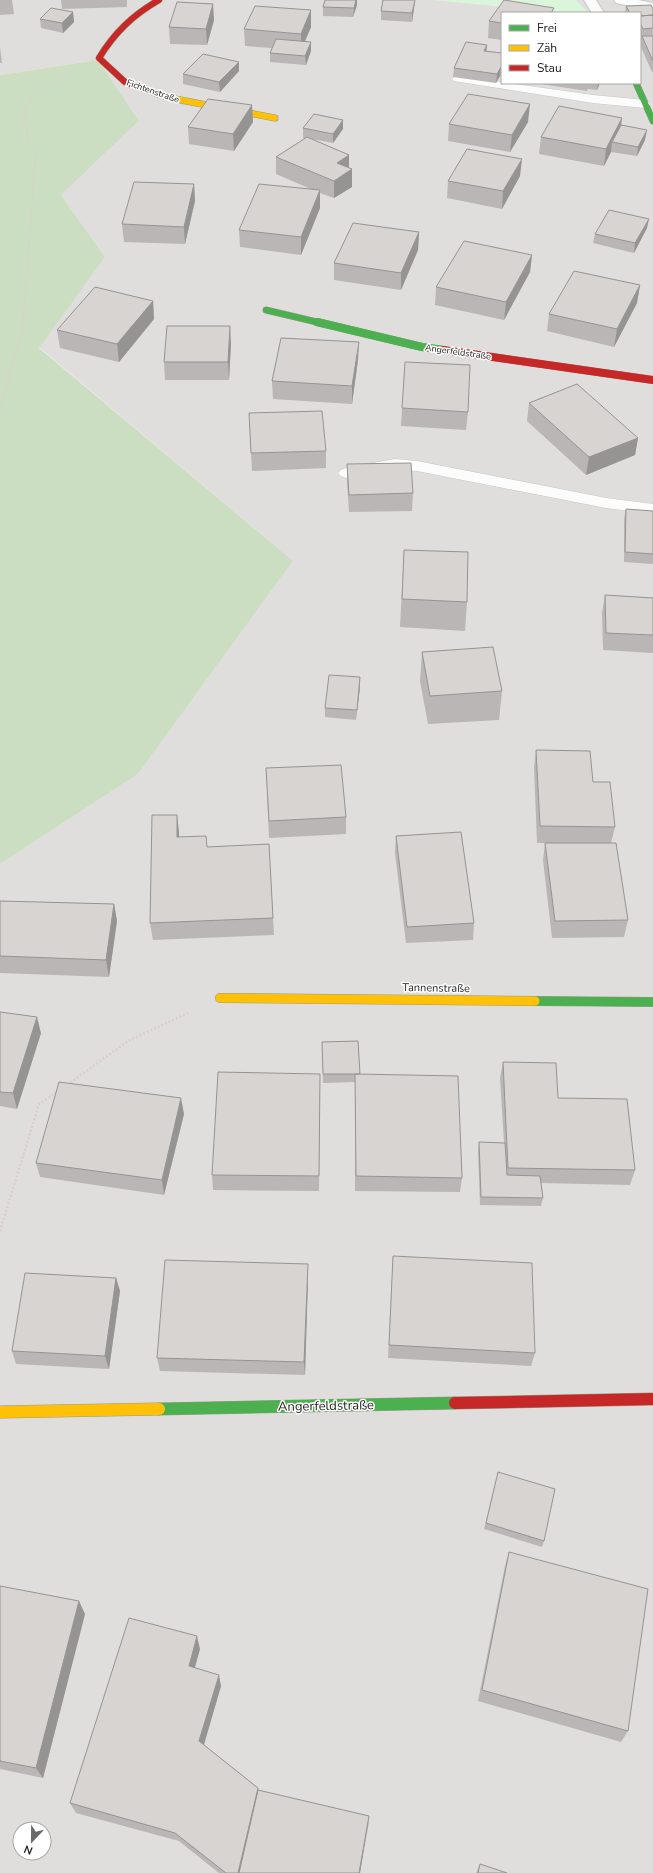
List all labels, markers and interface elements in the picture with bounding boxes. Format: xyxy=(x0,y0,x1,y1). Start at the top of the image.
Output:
legend xyxy=(501,12,641,84)
text: Frei xyxy=(537,20,557,36)
text: Zäh xyxy=(537,40,557,56)
text: Stau xyxy=(537,60,562,76)
street label: Fichtenstraße xyxy=(125,76,181,106)
street label: Angerfeldstraße xyxy=(424,341,492,363)
street label: Tannenstraße xyxy=(402,980,470,996)
street label: Angerfeldstraße xyxy=(278,1396,374,1416)
north arrow xyxy=(12,1821,52,1861)
text: N xyxy=(22,1841,35,1858)

